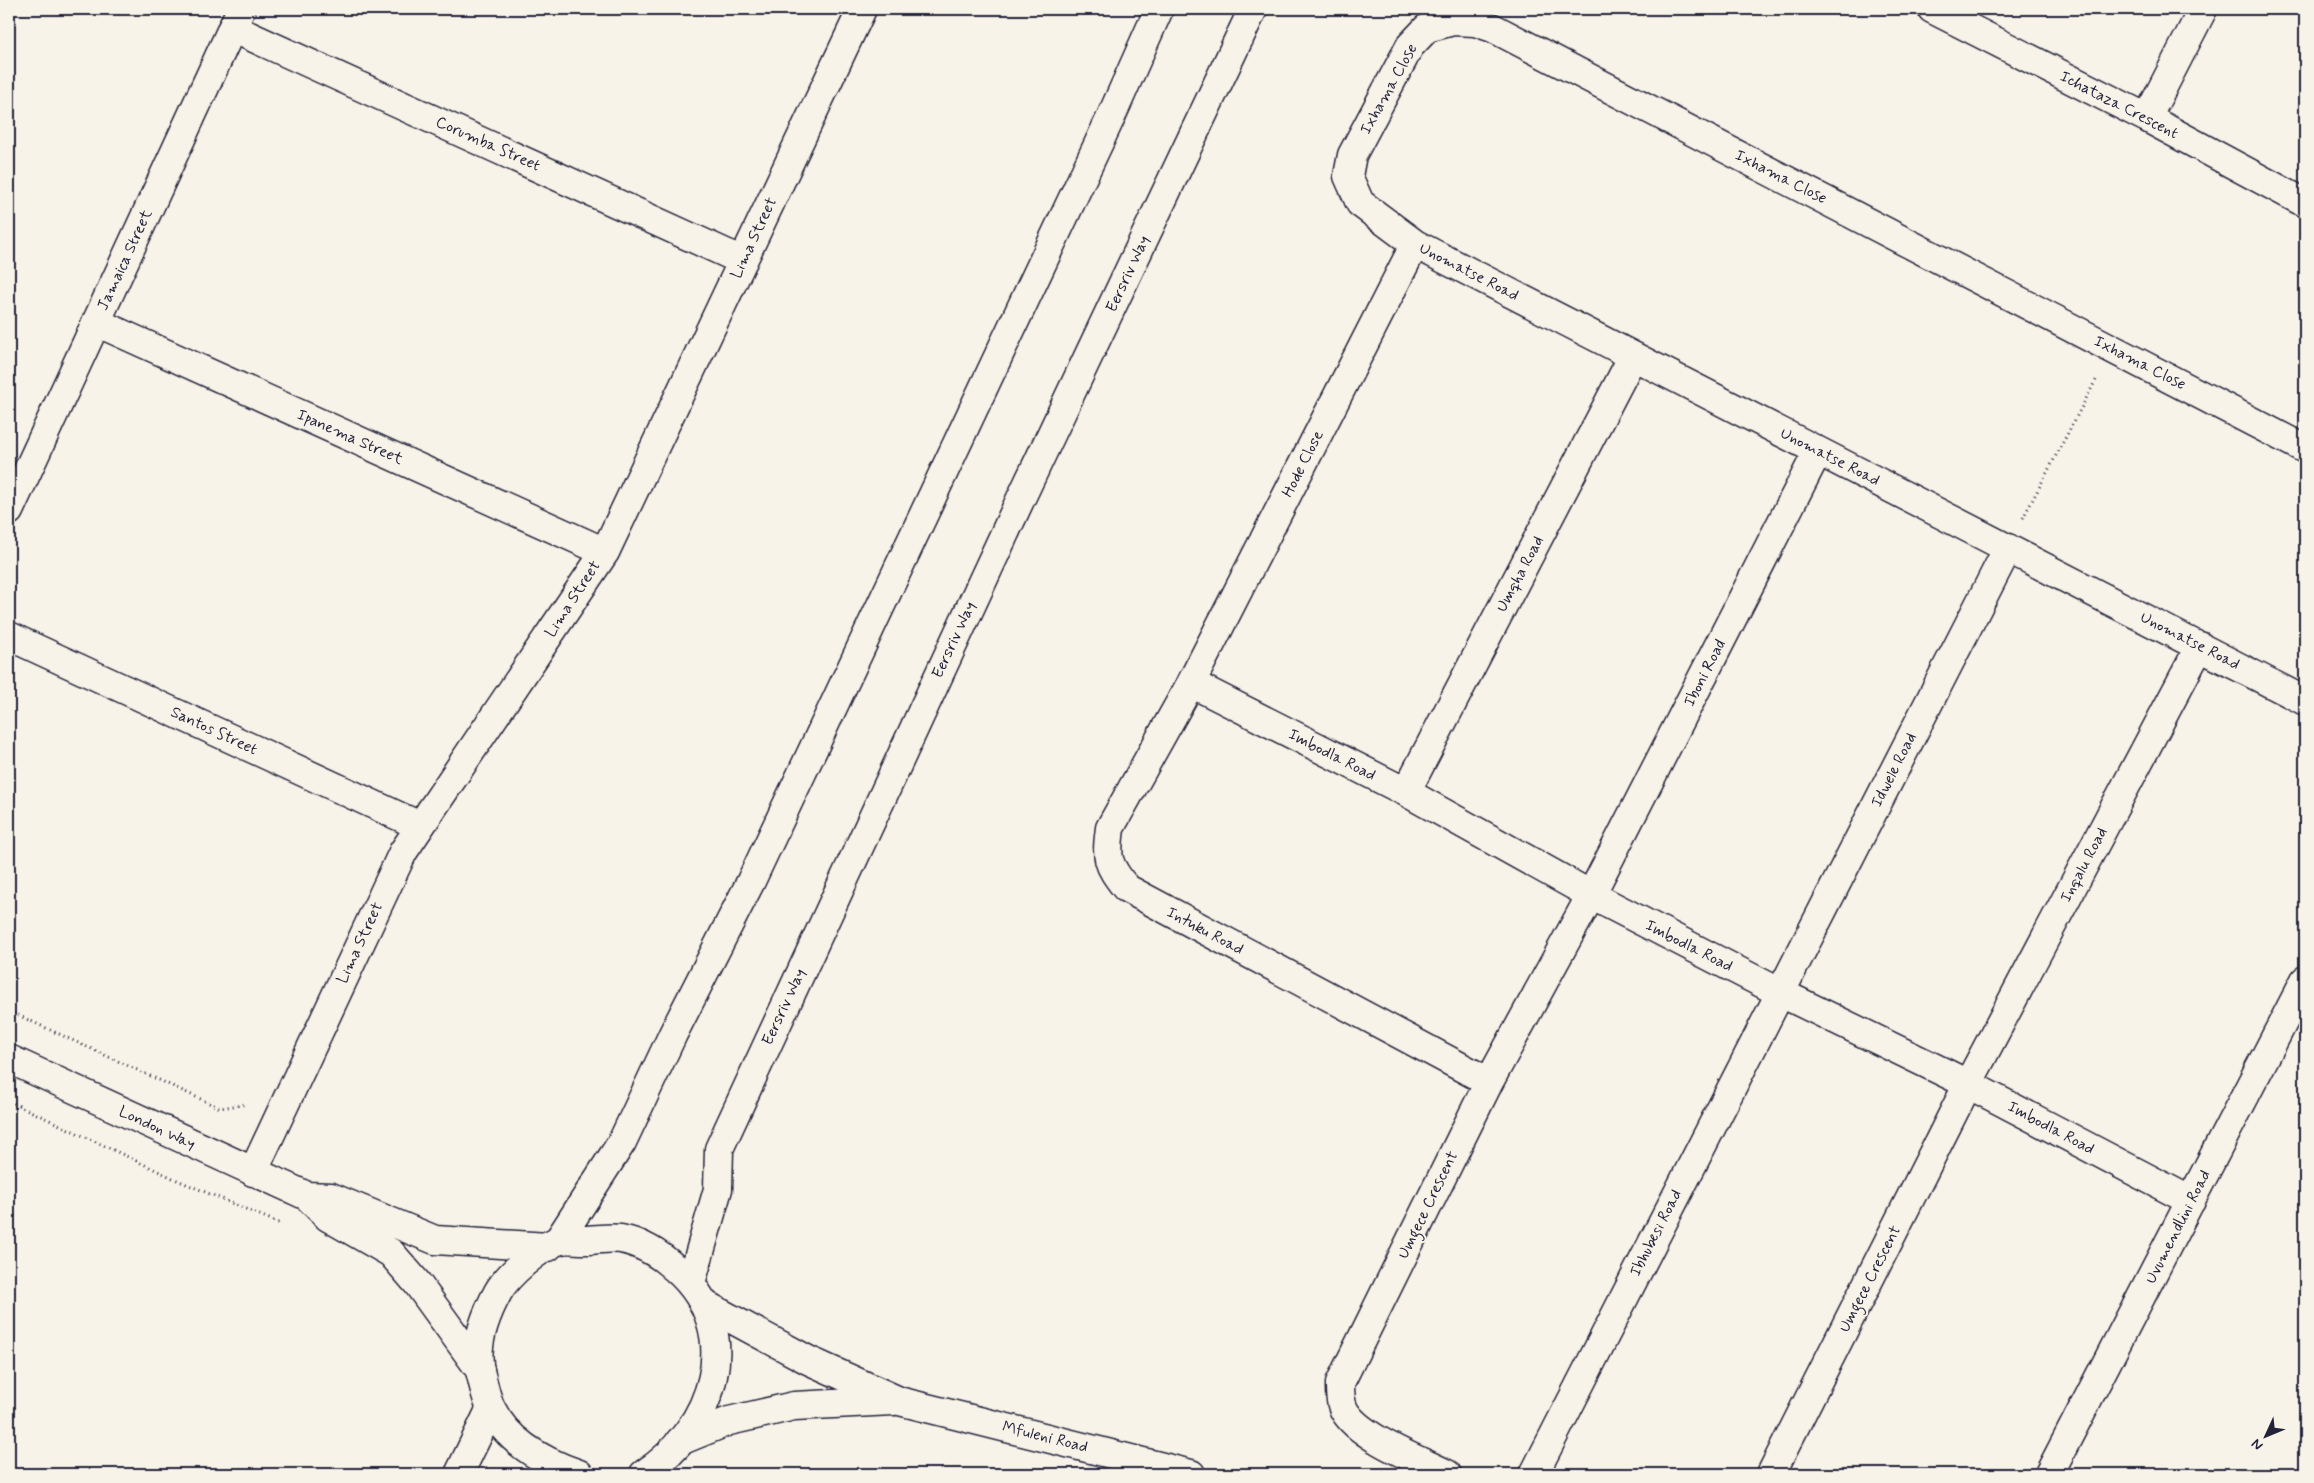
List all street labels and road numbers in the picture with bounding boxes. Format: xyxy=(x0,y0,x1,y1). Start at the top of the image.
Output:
street label: Ixhama Close xyxy=(1355,40,1423,138)
street label: Ichataza Crescent xyxy=(2056,66,2182,144)
street label: Corumba Street xyxy=(432,112,544,176)
street label: Ixhama Close xyxy=(1731,145,1831,209)
street label: Lima Street xyxy=(726,194,782,282)
street label: Jamaica Street xyxy=(92,206,158,314)
street label: Eersriv Way xyxy=(1101,232,1155,316)
street label: Unomatse Road xyxy=(1416,238,1522,306)
street label: Ixhama Close xyxy=(2090,331,2190,395)
street label: Ipanema Street xyxy=(294,404,407,470)
street label: Unomatse Road xyxy=(1777,423,1883,491)
street label: Hode Close xyxy=(1277,427,1329,501)
street label: Umqha Road xyxy=(1491,532,1549,616)
street label: Lima Street xyxy=(540,556,606,641)
street label: Eersriv Way xyxy=(927,598,981,682)
street label: Unomatse Road xyxy=(2137,607,2243,675)
street label: Iboni Road xyxy=(1679,636,1731,710)
street label: Santos Street xyxy=(167,702,261,760)
street label: Imbodla Road xyxy=(1285,724,1379,786)
street label: Idwele Road xyxy=(1866,729,1922,811)
street label: Inqalu Road xyxy=(2056,824,2112,906)
street label: Lima Street xyxy=(332,899,388,987)
street label: Intuku Road xyxy=(1163,902,1247,960)
street label: Imbodla Road xyxy=(1642,915,1736,977)
street label: Eersriv Way xyxy=(757,965,811,1049)
street label: Imbodla Road xyxy=(2004,1096,2098,1160)
street label: London Way xyxy=(115,1101,199,1155)
street label: Umgece Crescent xyxy=(1393,1147,1464,1263)
street label: Uvumendlini Road xyxy=(2140,1167,2216,1287)
street label: Ibhubesi Road xyxy=(1625,1186,1687,1280)
street label: Umgece Crescent xyxy=(1834,1222,1907,1336)
street label: Mfuleni Road xyxy=(1000,1416,1090,1458)

